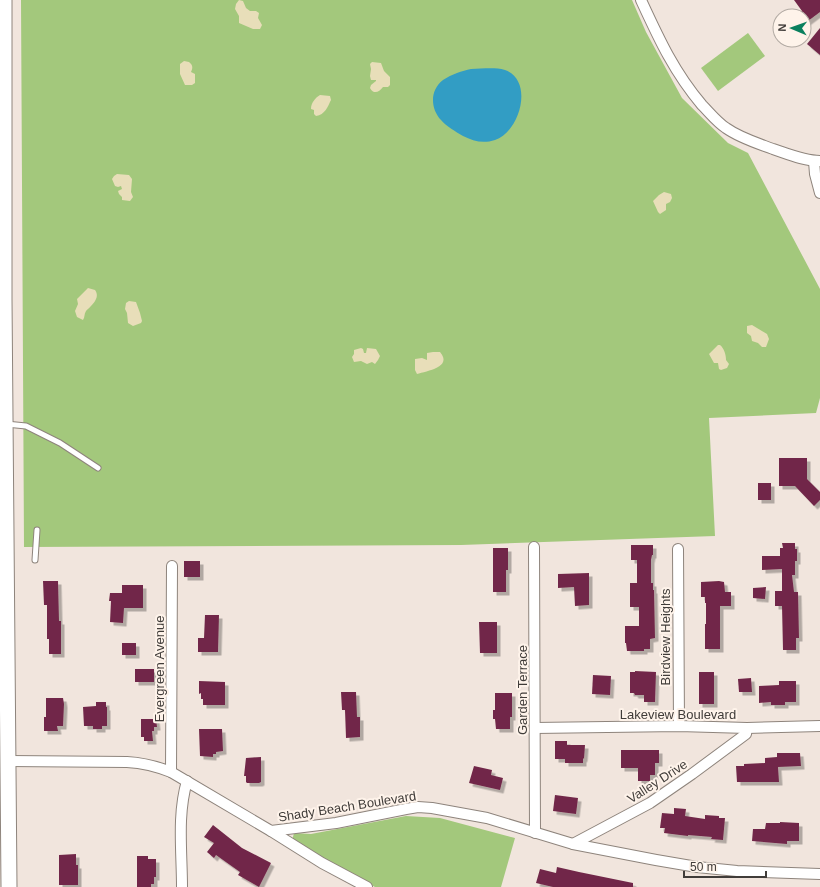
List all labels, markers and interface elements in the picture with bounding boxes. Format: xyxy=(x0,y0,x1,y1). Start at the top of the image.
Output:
north arrow xyxy=(772,8,812,48)
text: N xyxy=(776,23,788,32)
street label: Birdview Heights xyxy=(658,588,673,685)
street label: Evergreen Avenue xyxy=(152,616,167,722)
street label: Garden Terrace xyxy=(515,645,530,735)
street label: Lakeview Boulevard xyxy=(620,707,736,722)
street label: Valley Drive xyxy=(625,757,690,806)
street label: Shady Beach Boulevard xyxy=(277,788,417,825)
scale bar xyxy=(684,853,766,879)
text: 50 m xyxy=(690,860,717,874)

